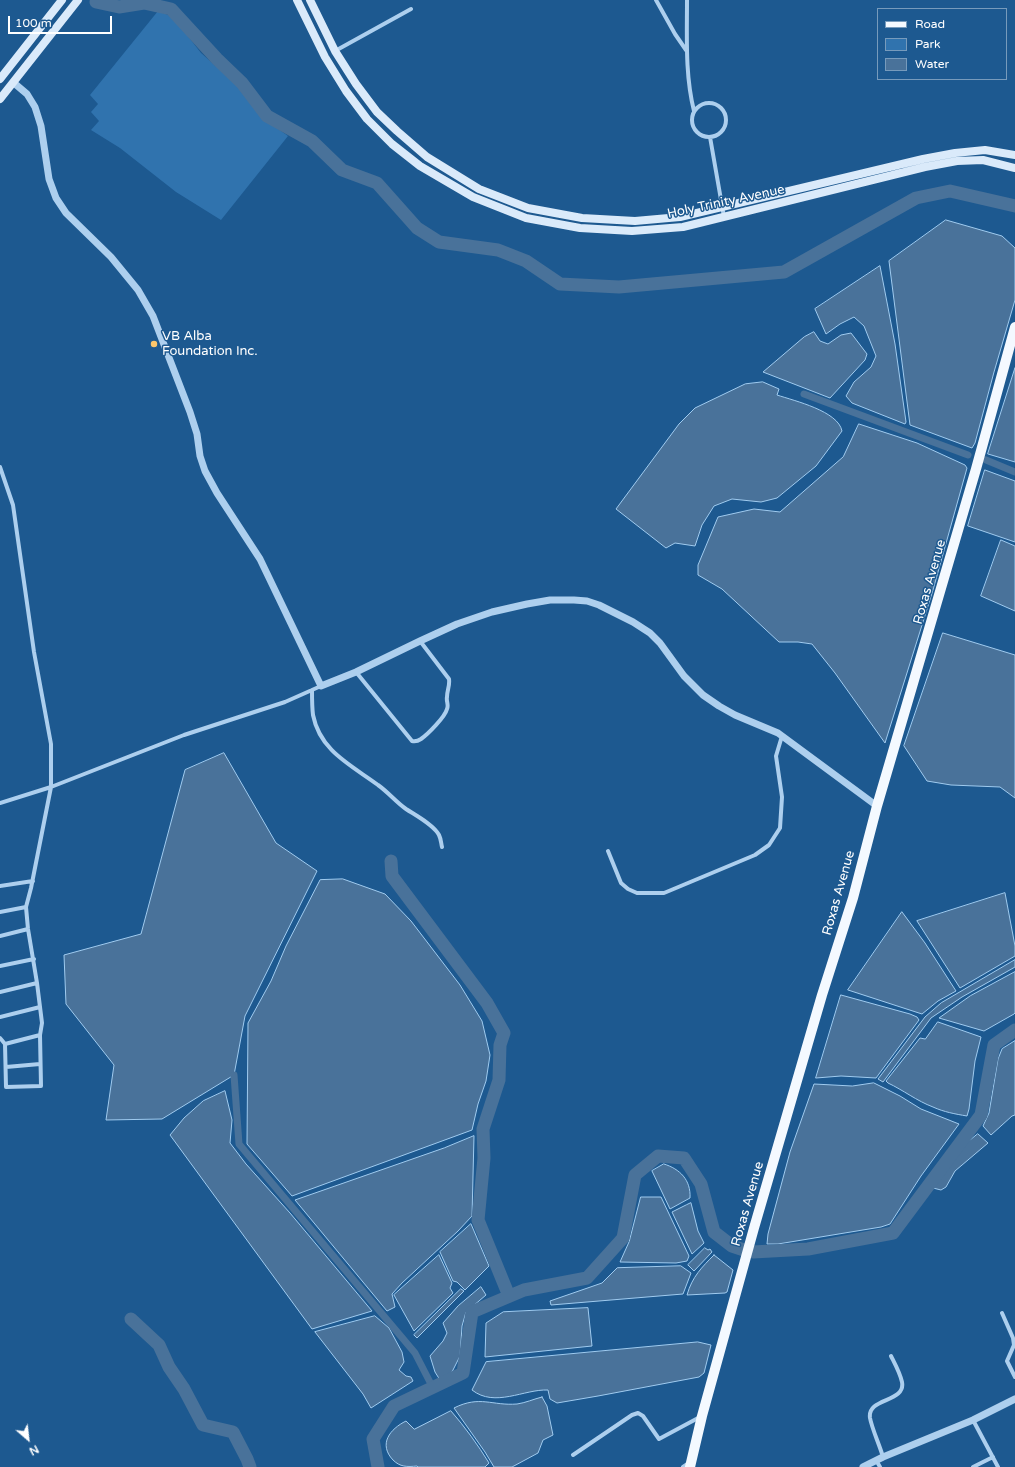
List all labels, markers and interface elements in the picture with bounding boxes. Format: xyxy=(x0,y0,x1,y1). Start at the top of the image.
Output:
scale bar xyxy=(10,8,114,34)
legend xyxy=(877,8,1007,80)
text: 100 m xyxy=(15,16,52,30)
text: Road xyxy=(915,17,945,31)
text: Park xyxy=(915,37,941,51)
text: Water xyxy=(915,57,949,71)
street label: Holy Trinity Avenue xyxy=(666,182,786,222)
place label: VB Alba Foundation Inc. xyxy=(162,329,258,360)
marker: VB Alba Foundation Inc. xyxy=(149,339,159,349)
street label: Roxas Avenue xyxy=(910,538,950,626)
street label: Roxas Avenue xyxy=(819,849,859,937)
street label: Roxas Avenue xyxy=(728,1160,768,1248)
north arrow xyxy=(8,1419,48,1459)
text: N xyxy=(27,1442,41,1458)

